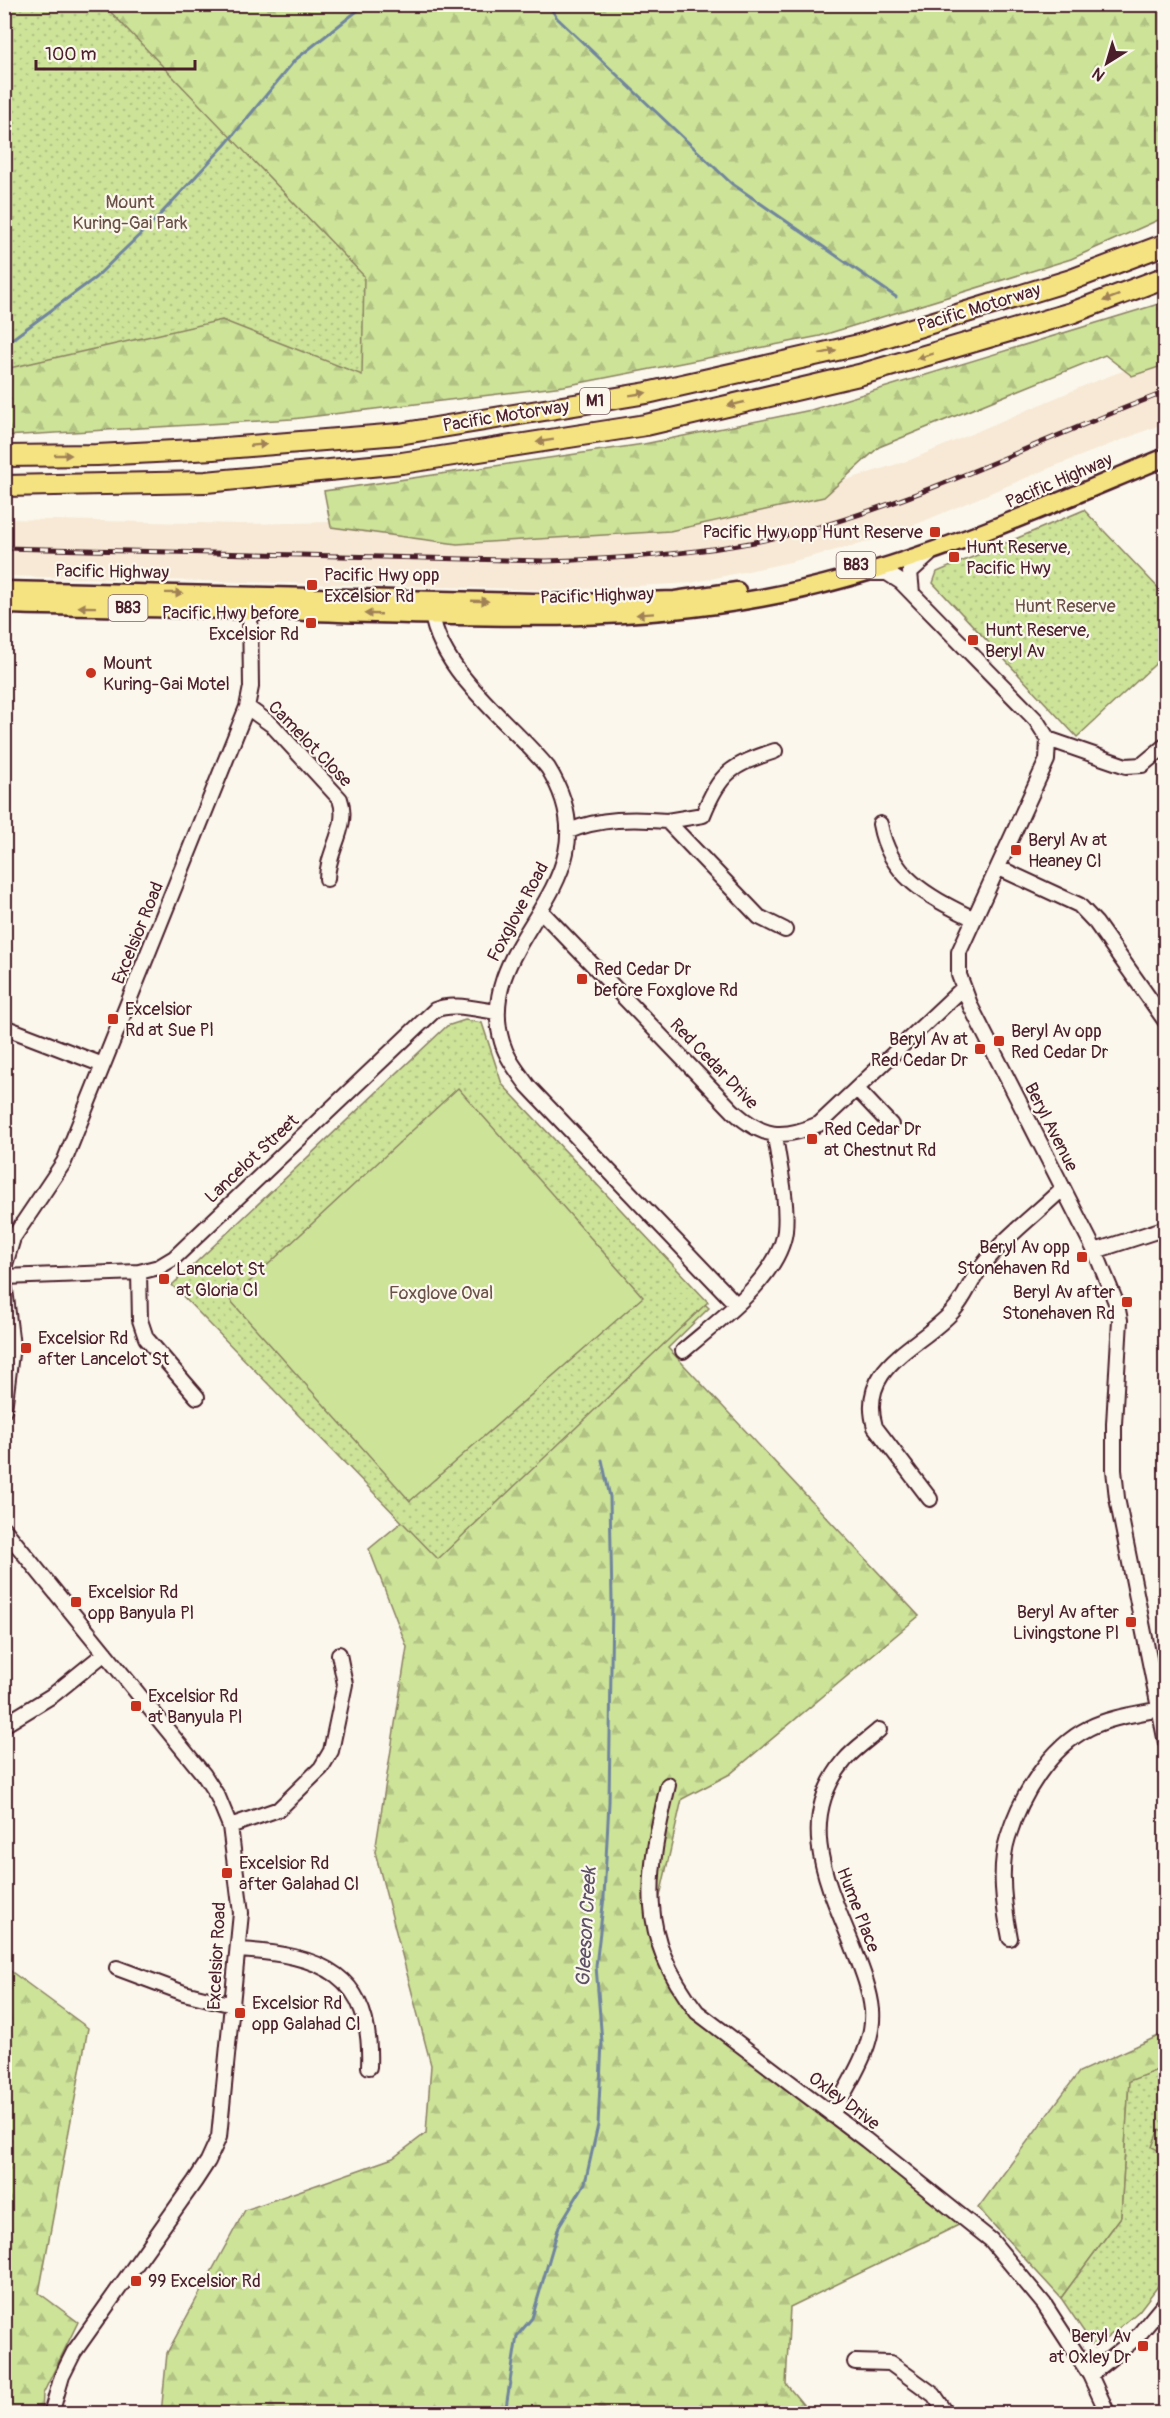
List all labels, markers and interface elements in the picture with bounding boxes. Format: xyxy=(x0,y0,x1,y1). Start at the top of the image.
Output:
scale bar xyxy=(36,33,195,71)
north arrow xyxy=(1077,33,1137,93)
text: 100 m xyxy=(45,43,97,66)
text: N xyxy=(1088,63,1109,85)
park label: Mount Kuring-Gai Park xyxy=(72,191,188,235)
street label: Pacific Motorway xyxy=(915,278,1044,338)
one-way arrow xyxy=(1102,293,1120,303)
one-way arrow xyxy=(819,347,838,357)
one-way arrow xyxy=(916,352,934,361)
road number: M1 xyxy=(580,388,610,414)
one-way arrow xyxy=(629,390,648,399)
street label: Pacific Motorway xyxy=(441,395,571,437)
one-way arrow xyxy=(727,399,745,409)
one-way arrow xyxy=(535,436,554,445)
one-way arrow xyxy=(248,440,267,450)
street label: Pacific Highway xyxy=(1002,448,1116,514)
one-way arrow xyxy=(53,450,72,460)
place label: Pacific Hwy opp Hunt Reserve xyxy=(702,521,923,544)
marker: Pacific Hwy opp Hunt Reserve xyxy=(928,525,942,539)
place label: Hunt Reserve, Pacific Hwy xyxy=(966,536,1071,580)
marker: Hunt Reserve, Pacific Hwy xyxy=(947,550,961,564)
road number: B83 xyxy=(836,552,876,578)
street label: Pacific Highway xyxy=(55,560,169,584)
place label: Pacific Hwy opp Excelsior Rd xyxy=(324,564,439,608)
marker: Pacific Hwy opp Excelsior Rd xyxy=(305,578,319,592)
street label: Pacific Highway xyxy=(540,583,655,609)
one-way arrow xyxy=(164,588,183,598)
road number: B83 xyxy=(108,595,148,621)
park label: Hunt Reserve xyxy=(1014,595,1116,618)
one-way arrow xyxy=(470,596,489,605)
one-way arrow xyxy=(78,602,97,612)
place label: Pacific Hwy before Excelsior Rd xyxy=(162,602,299,646)
one-way arrow xyxy=(364,609,383,619)
one-way arrow xyxy=(635,609,654,619)
marker: Pacific Hwy before Excelsior Rd xyxy=(304,616,318,630)
place label: Hunt Reserve, Beryl Av xyxy=(985,619,1090,663)
marker: Hunt Reserve, Beryl Av xyxy=(966,633,980,647)
place label: Mount Kuring-Gai Motel xyxy=(103,652,230,696)
marker: Mount Kuring-Gai Motel xyxy=(84,666,98,680)
street label: Camelot Close xyxy=(263,696,357,792)
place label: Beryl Av at Heaney Cl xyxy=(1028,829,1108,873)
marker: Beryl Av at Heaney Cl xyxy=(1009,843,1023,857)
street label: Foxglove Road xyxy=(482,858,554,966)
street label: Excelsior Road xyxy=(107,878,169,988)
place label: Red Cedar Dr before Foxglove Rd xyxy=(594,958,738,1002)
marker: Red Cedar Dr before Foxglove Rd xyxy=(575,972,589,986)
place label: Excelsior Rd at Sue Pl xyxy=(125,998,214,1042)
marker: Excelsior Rd at Sue Pl xyxy=(106,1012,120,1026)
street label: Red Cedar Drive xyxy=(665,1014,763,1114)
place label: Beryl Av opp Red Cedar Dr xyxy=(1011,1020,1109,1064)
place label: Beryl Av at Red Cedar Dr xyxy=(871,1028,969,1072)
marker: Beryl Av opp Red Cedar Dr xyxy=(992,1034,1006,1048)
marker: Beryl Av at Red Cedar Dr xyxy=(973,1042,987,1056)
street label: Beryl Avenue xyxy=(1019,1079,1083,1175)
street label: Lancelot Street xyxy=(200,1109,304,1208)
place label: Red Cedar Dr at Chestnut Rd xyxy=(824,1118,936,1162)
marker: Red Cedar Dr at Chestnut Rd xyxy=(805,1132,819,1146)
place label: Beryl Av opp Stonehaven Rd xyxy=(957,1236,1070,1280)
marker: Beryl Av opp Stonehaven Rd xyxy=(1075,1250,1089,1264)
place label: Lancelot St at Gloria Cl xyxy=(176,1258,266,1302)
marker: Lancelot St at Gloria Cl xyxy=(157,1272,171,1286)
place label: Beryl Av after Stonehaven Rd xyxy=(1002,1281,1116,1325)
park label: Foxglove Oval xyxy=(389,1282,493,1305)
marker: Beryl Av after Stonehaven Rd xyxy=(1120,1295,1134,1309)
place label: Excelsior Rd after Lancelot St xyxy=(38,1327,170,1371)
marker: Excelsior Rd after Lancelot St xyxy=(19,1341,33,1355)
place label: Excelsior Rd opp Banyula Pl xyxy=(88,1581,194,1625)
marker: Excelsior Rd opp Banyula Pl xyxy=(69,1595,83,1609)
place label: Beryl Av after Livingstone Pl xyxy=(1013,1601,1120,1645)
marker: Beryl Av after Livingstone Pl xyxy=(1124,1615,1138,1629)
place label: Excelsior Rd at Banyula Pl xyxy=(148,1685,242,1729)
marker: Excelsior Rd at Banyula Pl xyxy=(129,1699,143,1713)
place label: Excelsior Rd after Galahad Cl xyxy=(239,1852,359,1896)
street label: Hume Place xyxy=(831,1864,885,1956)
water label: Gleeson Creek xyxy=(570,1865,602,1987)
marker: Excelsior Rd after Galahad Cl xyxy=(220,1866,234,1880)
street label: Excelsior Road xyxy=(203,1901,231,2011)
place label: Excelsior Rd opp Galahad Cl xyxy=(252,1992,361,2036)
marker: Excelsior Rd opp Galahad Cl xyxy=(233,2006,247,2020)
street label: Oxley Drive xyxy=(804,2067,884,2135)
place label: 99 Excelsior Rd xyxy=(148,2270,261,2293)
marker: 99 Excelsior Rd xyxy=(129,2274,143,2288)
place label: Beryl Av at Oxley Dr xyxy=(1049,2325,1132,2369)
marker: Beryl Av at Oxley Dr xyxy=(1136,2339,1150,2353)

